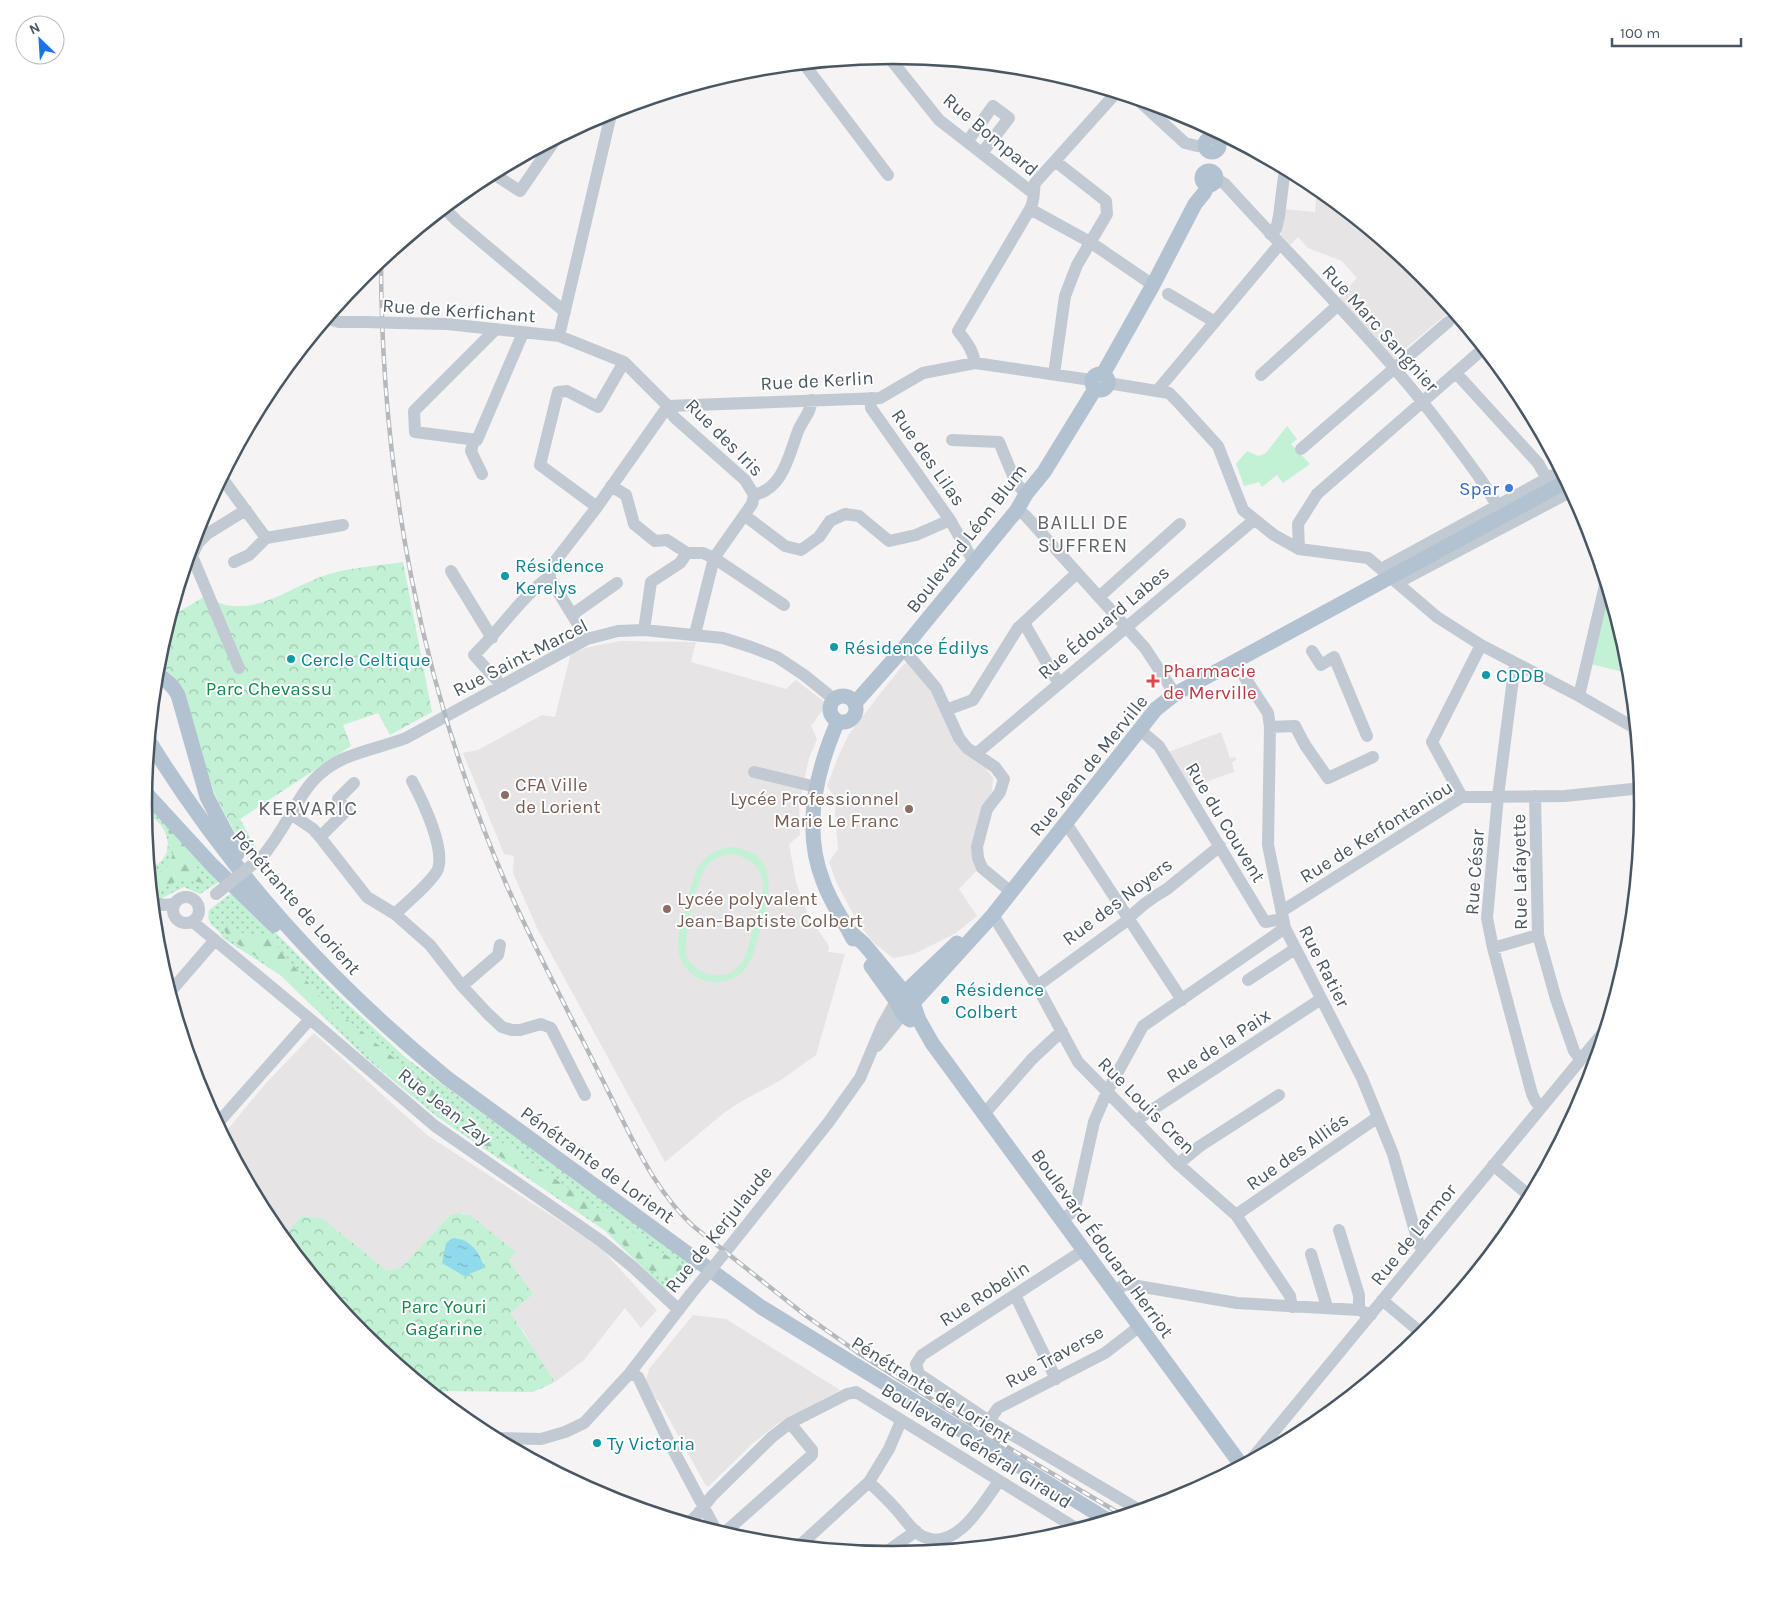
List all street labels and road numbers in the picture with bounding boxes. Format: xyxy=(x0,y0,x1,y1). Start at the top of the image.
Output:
street label: Rue Bompard xyxy=(938,89,1042,181)
street label: Rue Marc Sangnier xyxy=(1318,261,1443,397)
street label: Rue de Kerfichant xyxy=(382,295,536,327)
street label: Rue de Kerlin xyxy=(760,367,874,395)
street label: Rue des Iris xyxy=(681,394,768,481)
street label: Rue des Lilas xyxy=(887,405,970,510)
street label: Boulevard Léon Blum xyxy=(902,460,1032,617)
street label: Rue Édouard Labes xyxy=(1033,561,1174,684)
street label: Rue Saint-Marcel xyxy=(449,614,592,701)
street label: Rue Jean de Merville xyxy=(1025,691,1152,841)
street label: Rue du Couvent xyxy=(1181,759,1270,887)
street label: Rue de Kerfontaniou xyxy=(1296,776,1457,888)
street label: Rue Lafayette xyxy=(1508,814,1532,930)
street label: Pénétrante de Lorient xyxy=(227,826,365,980)
street label: Rue César xyxy=(1461,828,1489,916)
street label: Rue des Noyers xyxy=(1058,853,1177,950)
street label: Rue Ratier xyxy=(1294,922,1354,1011)
street label: Rue de la Paix xyxy=(1162,1004,1275,1088)
street label: Rue Louis Cren xyxy=(1093,1053,1199,1159)
street label: Rue Jean Zay xyxy=(394,1064,495,1150)
street label: Pénétrante de Lorient xyxy=(516,1102,679,1228)
street label: Rue des Alliés xyxy=(1242,1108,1353,1195)
street label: Boulevard Édouard Herriot xyxy=(1026,1144,1179,1342)
street label: Rue de Kerjulaude xyxy=(661,1162,777,1298)
street label: Rue de Larmor xyxy=(1366,1179,1461,1290)
street label: Rue Robelin xyxy=(935,1257,1034,1331)
street label: Rue Traverse xyxy=(1002,1321,1107,1393)
street label: Pénétrante de Lorient xyxy=(847,1332,1016,1448)
street label: Boulevard Général Giraud xyxy=(877,1378,1075,1513)

